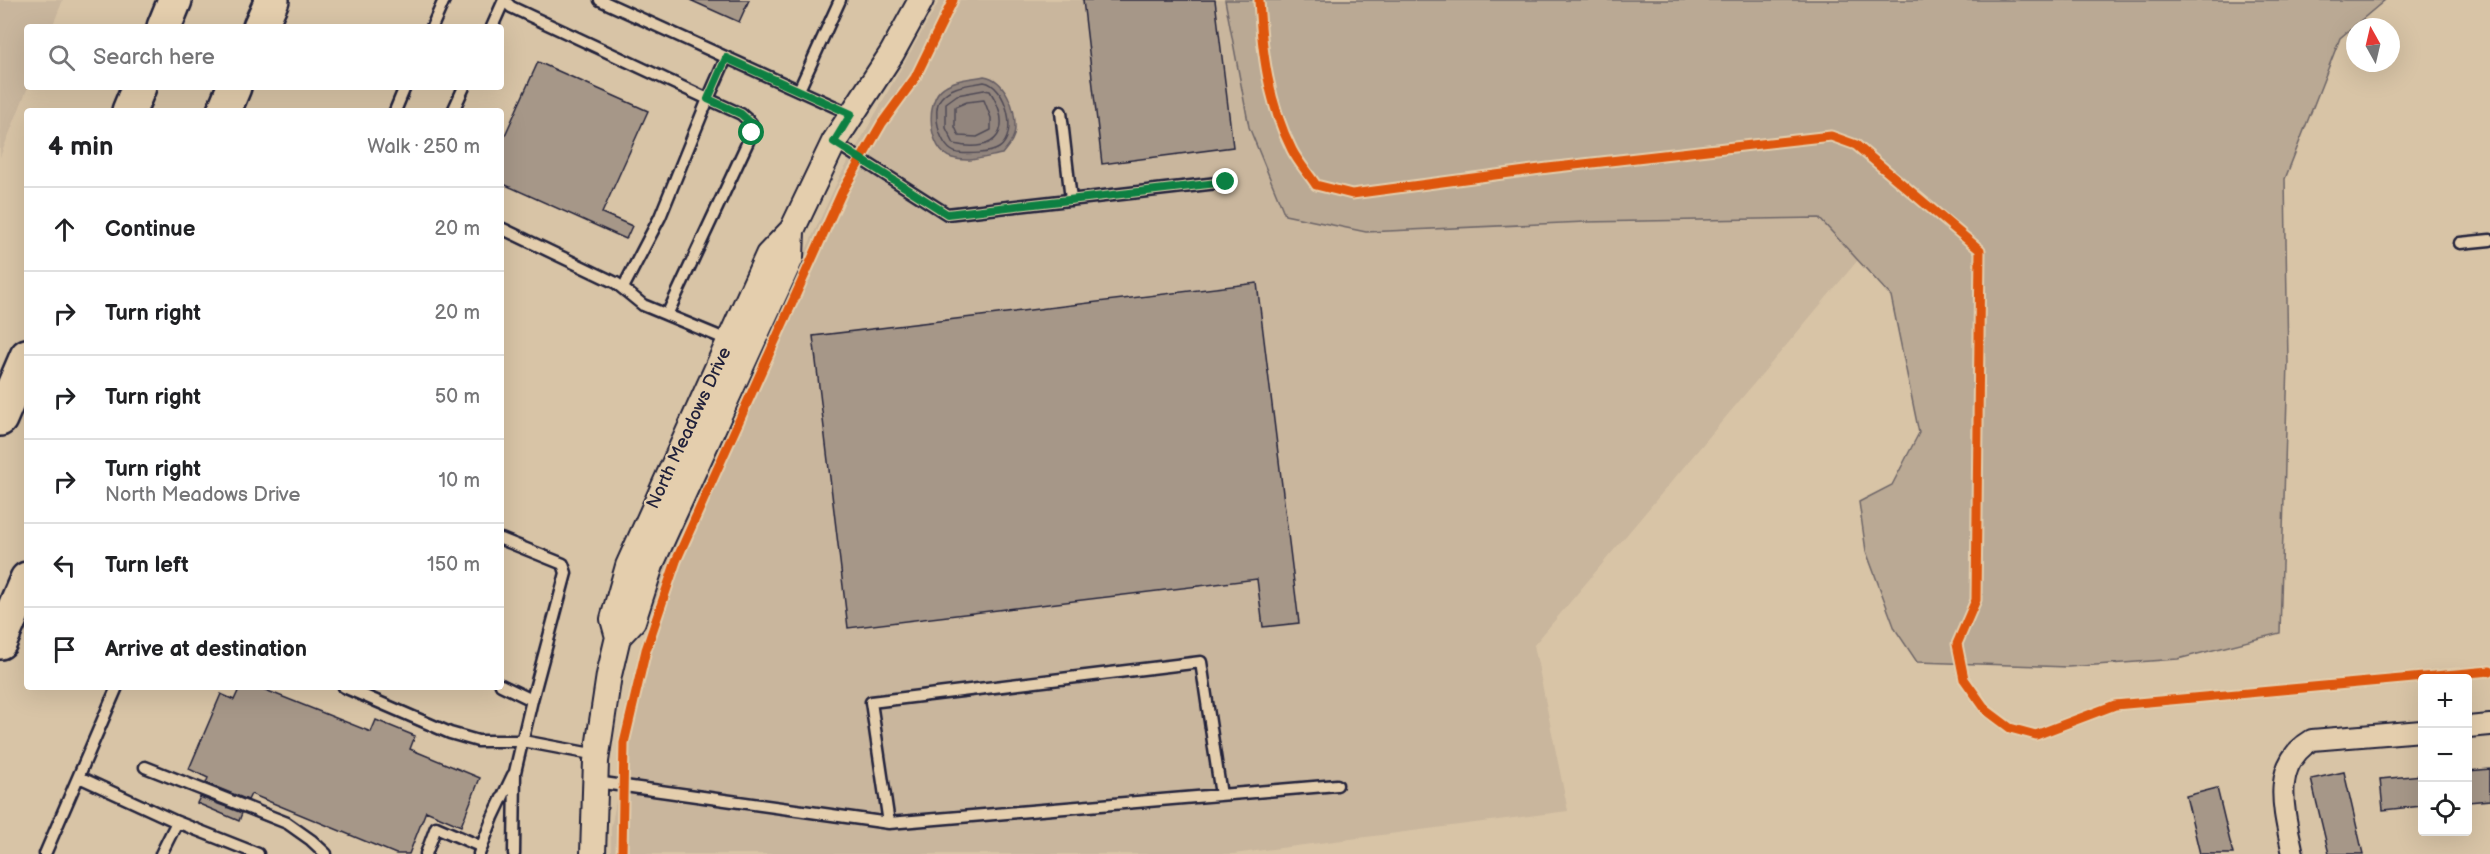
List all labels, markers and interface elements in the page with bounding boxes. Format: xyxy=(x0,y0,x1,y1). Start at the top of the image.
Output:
north arrow xyxy=(2346,18,2400,72)
search box xyxy=(24,24,504,90)
icon: search xyxy=(45,41,78,74)
text: Search here xyxy=(93,44,215,71)
route start xyxy=(738,119,764,145)
text: 4 min xyxy=(48,132,113,163)
text: Walk · 250 m xyxy=(367,135,480,159)
route end xyxy=(1212,168,1238,194)
icon: ahead xyxy=(48,213,81,246)
text: Continue xyxy=(105,216,195,243)
text: 20 m xyxy=(435,217,480,241)
icon: right xyxy=(48,297,81,330)
text: Turn right xyxy=(105,300,201,327)
text: 20 m xyxy=(435,301,480,325)
street label: North Meadows Drive xyxy=(642,344,736,512)
icon: right xyxy=(48,381,81,414)
text: Turn right xyxy=(105,384,201,411)
text: 50 m xyxy=(435,385,480,409)
text: Turn right xyxy=(105,456,201,483)
icon: right xyxy=(48,465,81,498)
text: 10 m xyxy=(439,469,480,493)
text: North Meadows Drive xyxy=(105,483,300,507)
icon: left xyxy=(48,549,81,582)
text: Turn left xyxy=(105,552,189,579)
text: 150 m xyxy=(427,553,480,577)
icon: arrive xyxy=(48,633,81,666)
text: Arrive at destination xyxy=(105,636,307,663)
map controls xyxy=(2418,674,2472,836)
button: + xyxy=(2418,674,2472,728)
button: − xyxy=(2418,728,2472,782)
button: locate xyxy=(2418,782,2472,836)

